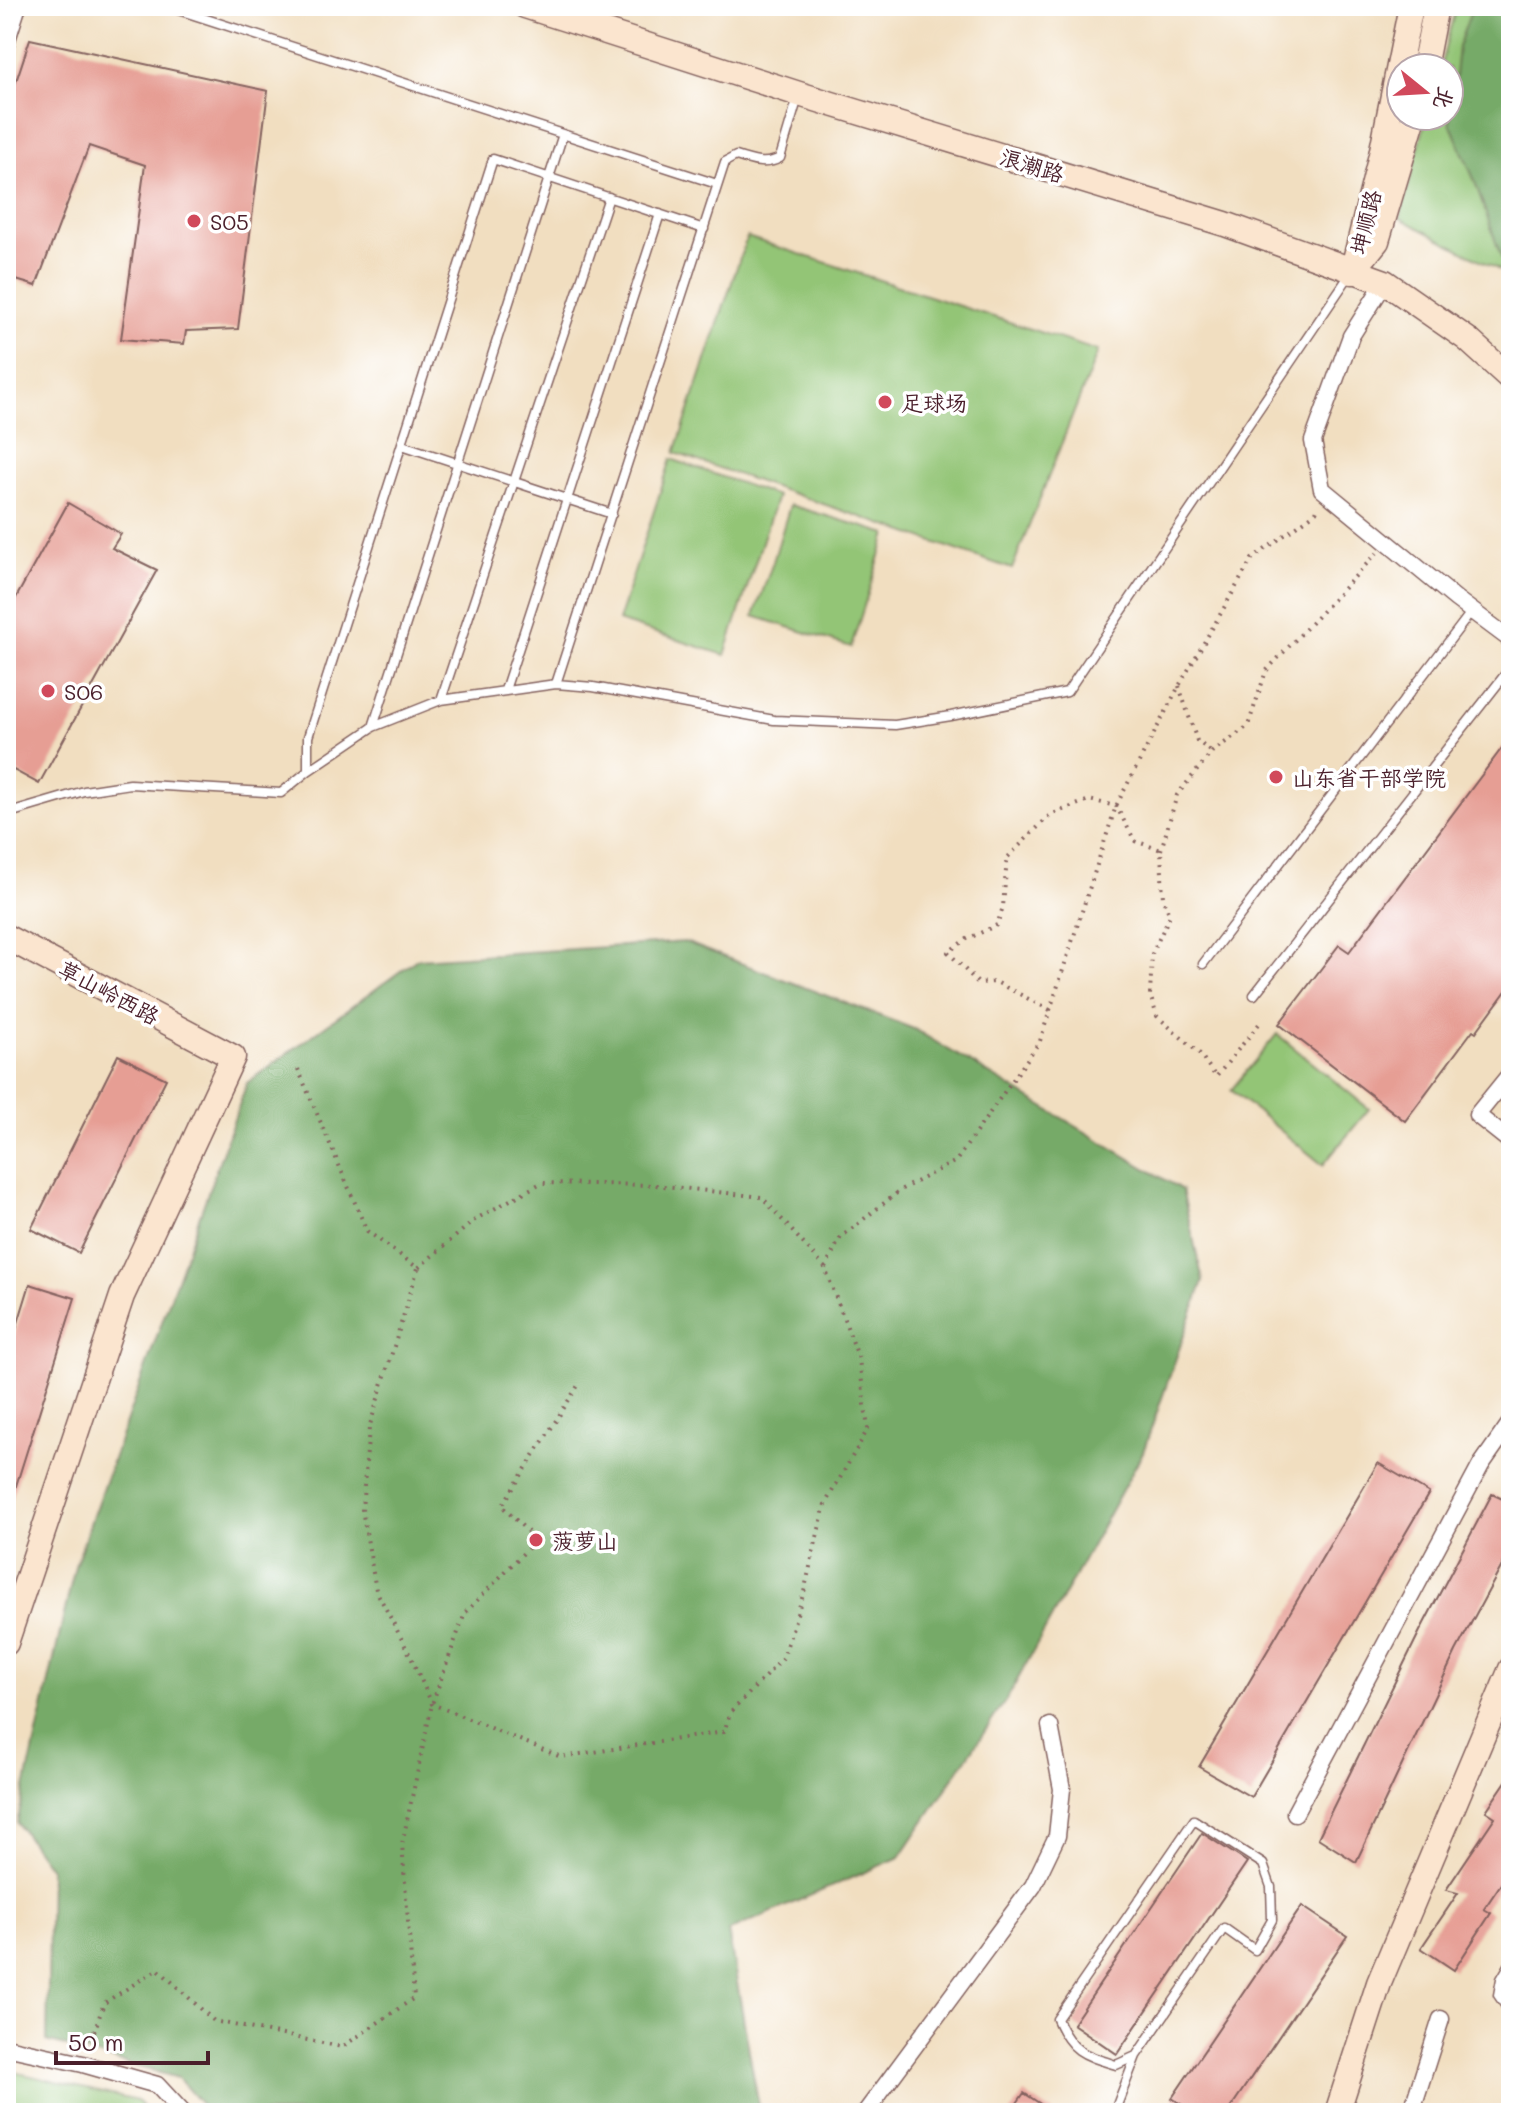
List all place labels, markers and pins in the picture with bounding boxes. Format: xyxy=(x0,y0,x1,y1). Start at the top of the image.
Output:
place label: S05 xyxy=(210,207,249,236)
marker: S05 xyxy=(185,212,203,230)
place label: 足球场 xyxy=(901,388,967,417)
marker: 足球场 xyxy=(876,393,894,411)
place label: S06 xyxy=(64,677,103,706)
marker: S06 xyxy=(39,682,57,700)
place label: 山东省干部学院 xyxy=(1292,763,1446,792)
marker: 山东省干部学院 xyxy=(1267,768,1285,786)
place label: 菠萝山 xyxy=(552,1526,618,1555)
marker: 菠萝山 xyxy=(527,1531,545,1549)

